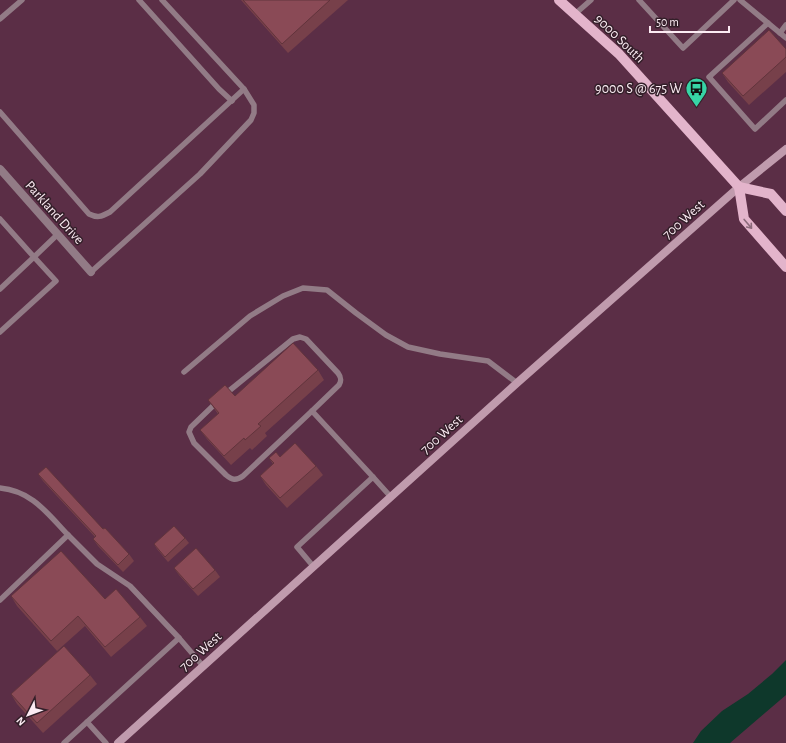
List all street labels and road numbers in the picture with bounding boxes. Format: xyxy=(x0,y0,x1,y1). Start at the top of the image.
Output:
street label: 9000 South xyxy=(592,12,647,66)
street label: Parkland Drive xyxy=(22,178,86,247)
street label: 700 West xyxy=(660,197,708,242)
street label: 700 West xyxy=(418,412,466,457)
street label: 700 West xyxy=(177,629,225,674)

